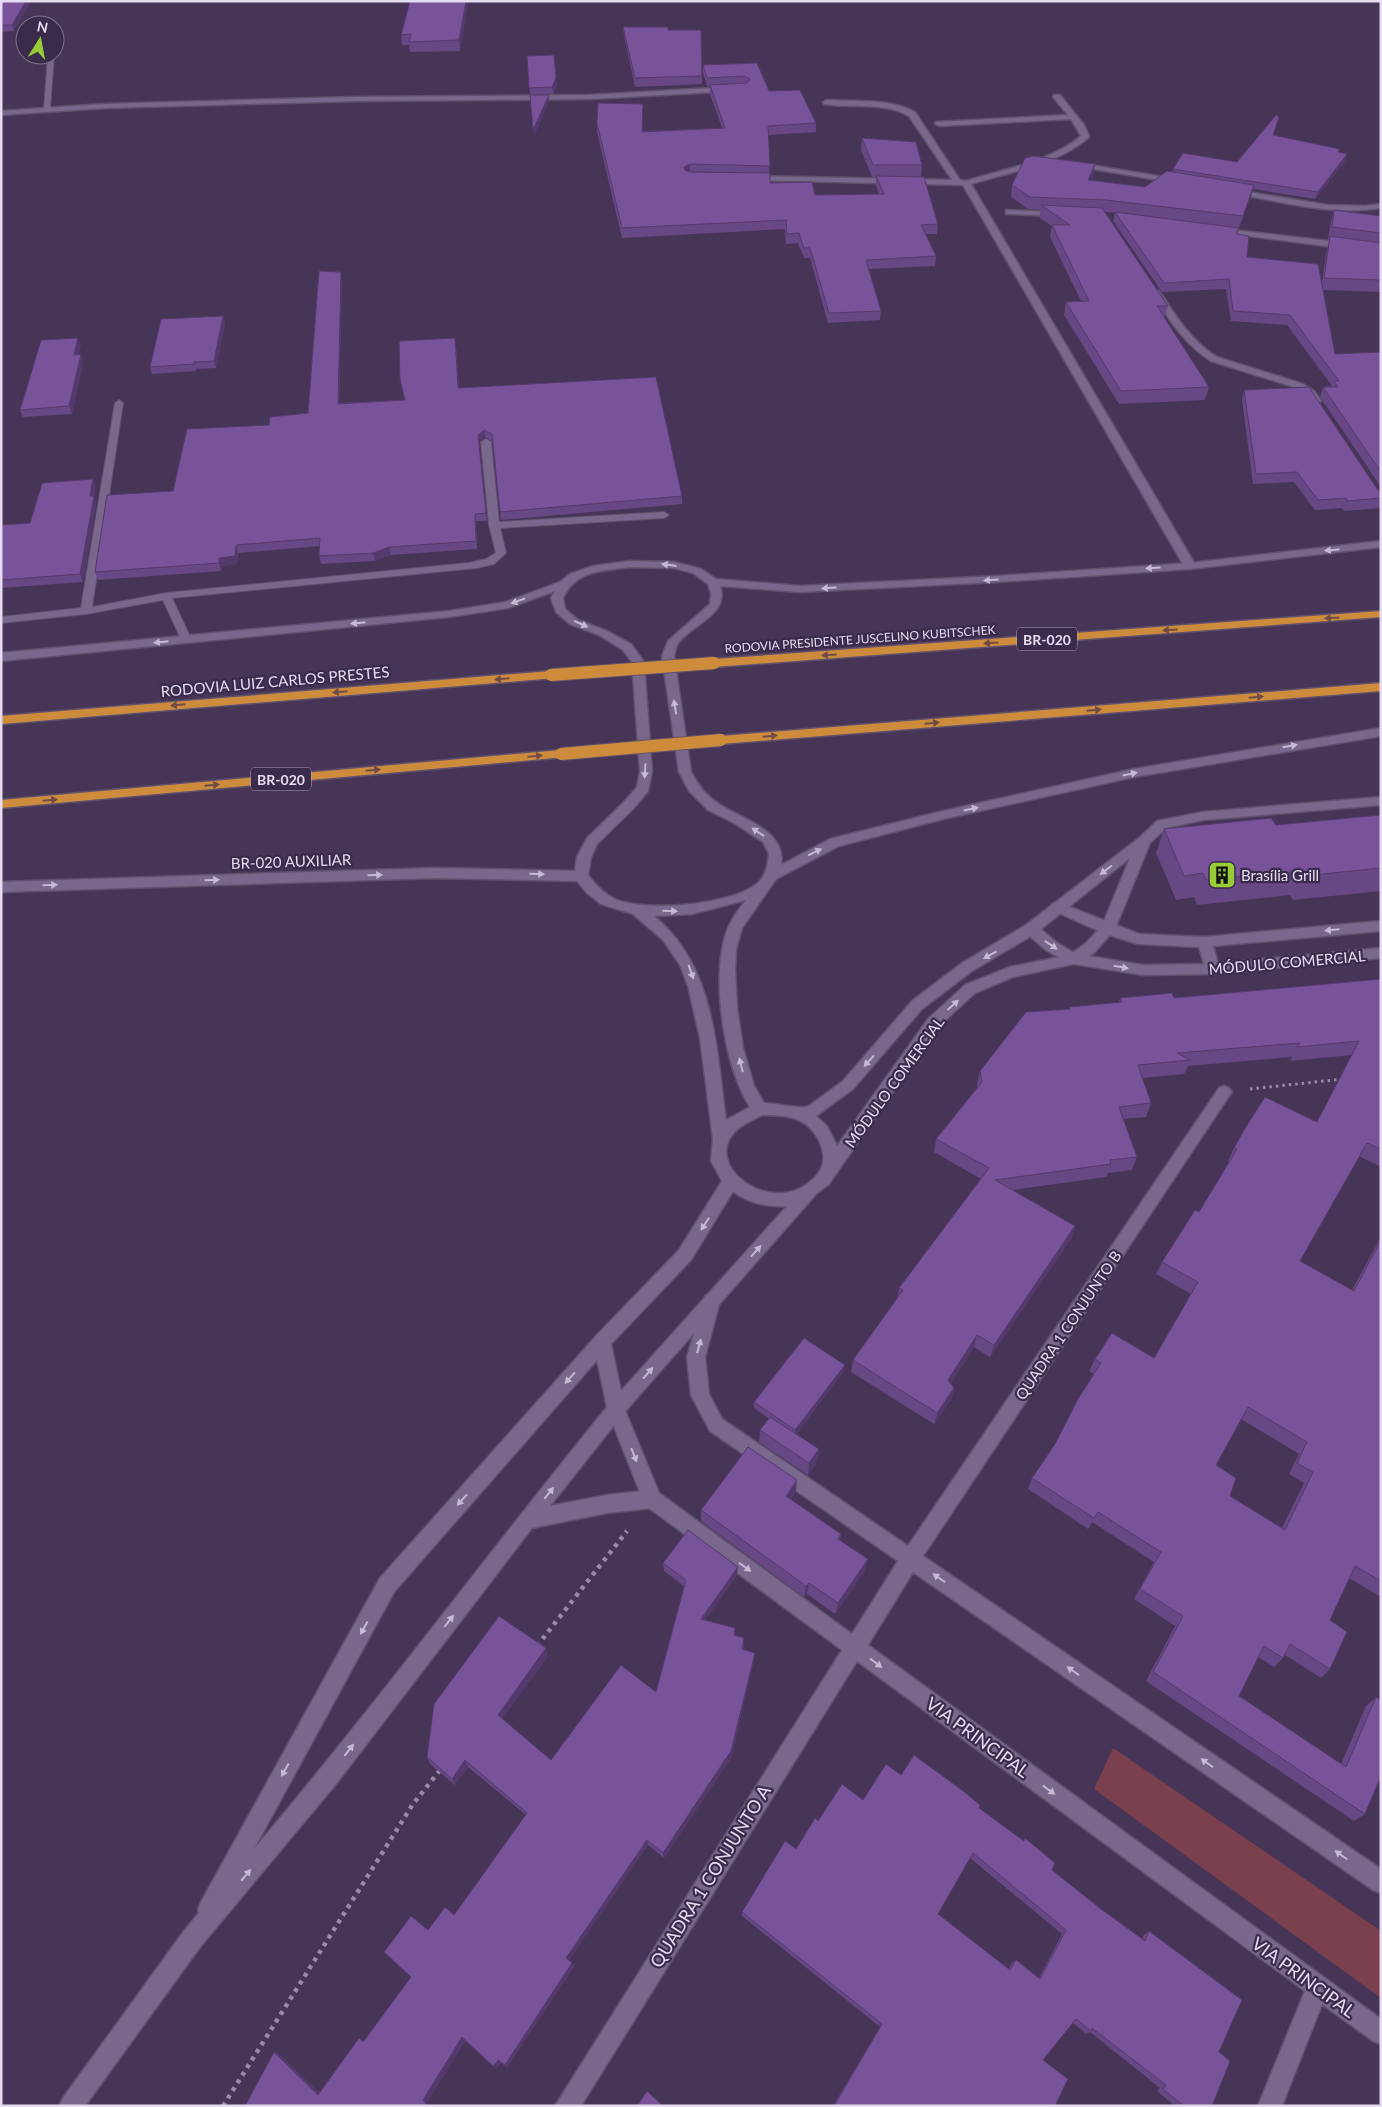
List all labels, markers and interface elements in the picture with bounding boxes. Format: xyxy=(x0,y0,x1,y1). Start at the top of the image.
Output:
north arrow xyxy=(15,15,65,65)
text: N xyxy=(36,17,49,36)
one-way arrow xyxy=(1324,546,1340,554)
one-way arrow xyxy=(660,561,676,569)
one-way arrow xyxy=(1145,565,1161,573)
one-way arrow xyxy=(983,576,999,584)
one-way arrow xyxy=(821,584,837,592)
one-way arrow xyxy=(511,598,526,605)
one-way arrow xyxy=(1324,614,1340,622)
one-way arrow xyxy=(349,619,365,627)
one-way arrow xyxy=(574,621,588,629)
street label: RODOVIA PRESIDENTE JUSCELINO KUBITSCHEK xyxy=(724,622,996,656)
one-way arrow xyxy=(1162,626,1178,634)
road number: BR-020 xyxy=(1017,628,1077,650)
one-way arrow xyxy=(153,638,169,646)
one-way arrow xyxy=(982,639,998,647)
one-way arrow xyxy=(820,651,836,659)
street label: RODOVIA LUIZ CARLOS PRESTES xyxy=(160,662,390,700)
one-way arrow xyxy=(494,675,510,683)
one-way arrow xyxy=(332,688,348,696)
one-way arrow xyxy=(1248,693,1264,701)
one-way arrow xyxy=(671,699,679,715)
one-way arrow xyxy=(170,701,186,709)
one-way arrow xyxy=(1086,706,1102,714)
one-way arrow xyxy=(924,719,940,727)
one-way arrow xyxy=(762,732,778,740)
one-way arrow xyxy=(1282,742,1298,750)
one-way arrow xyxy=(528,752,544,760)
one-way arrow xyxy=(641,764,649,780)
one-way arrow xyxy=(366,766,382,774)
road number: BR-020 xyxy=(251,768,311,791)
one-way arrow xyxy=(1122,770,1137,778)
one-way arrow xyxy=(204,781,220,789)
one-way arrow xyxy=(42,795,58,803)
one-way arrow xyxy=(963,804,979,812)
one-way arrow xyxy=(751,827,765,837)
one-way arrow xyxy=(808,848,822,856)
street label: BR-020 AUXILIAR xyxy=(231,850,352,872)
building icon: Brasília Grill xyxy=(1207,860,1237,890)
one-way arrow xyxy=(1099,865,1113,875)
place label: Brasília Grill xyxy=(1241,866,1319,884)
one-way arrow xyxy=(367,870,383,878)
one-way arrow xyxy=(529,871,545,879)
one-way arrow xyxy=(205,876,221,884)
one-way arrow xyxy=(42,881,58,889)
one-way arrow xyxy=(663,907,679,915)
one-way arrow xyxy=(1324,926,1340,934)
one-way arrow xyxy=(1044,940,1058,950)
street label: MÓDULO COMERCIAL xyxy=(1208,946,1366,978)
one-way arrow xyxy=(983,950,996,959)
one-way arrow xyxy=(1114,963,1130,971)
one-way arrow xyxy=(687,965,695,980)
one-way arrow xyxy=(946,999,958,1011)
street label: MÓDULO COMERCIAL xyxy=(841,1013,948,1151)
one-way arrow xyxy=(864,1055,875,1067)
one-way arrow xyxy=(737,1058,745,1073)
one-way arrow xyxy=(700,1217,710,1230)
one-way arrow xyxy=(750,1246,762,1258)
street label: QUADRA 1 CONJUNTO B xyxy=(1011,1247,1125,1403)
one-way arrow xyxy=(695,1338,703,1353)
one-way arrow xyxy=(643,1366,654,1379)
one-way arrow xyxy=(564,1372,576,1384)
one-way arrow xyxy=(631,1448,639,1462)
one-way arrow xyxy=(543,1487,554,1500)
one-way arrow xyxy=(457,1493,468,1506)
one-way arrow xyxy=(738,1562,752,1572)
one-way arrow xyxy=(932,1573,946,1583)
one-way arrow xyxy=(444,1615,454,1628)
one-way arrow xyxy=(359,1621,368,1634)
one-way arrow xyxy=(869,1658,883,1668)
one-way arrow xyxy=(1066,1666,1080,1675)
street label: VIA PRINCIPAL xyxy=(922,1692,1034,1782)
one-way arrow xyxy=(344,1744,355,1757)
one-way arrow xyxy=(1200,1758,1214,1768)
one-way arrow xyxy=(281,1763,289,1777)
street label: QUADRA 1 CONJUNTO A xyxy=(645,1780,776,1971)
one-way arrow xyxy=(1043,1785,1056,1795)
one-way arrow xyxy=(1334,1850,1347,1860)
one-way arrow xyxy=(240,1870,252,1882)
street label: VIA PRINCIPAL xyxy=(1248,1932,1360,2022)

